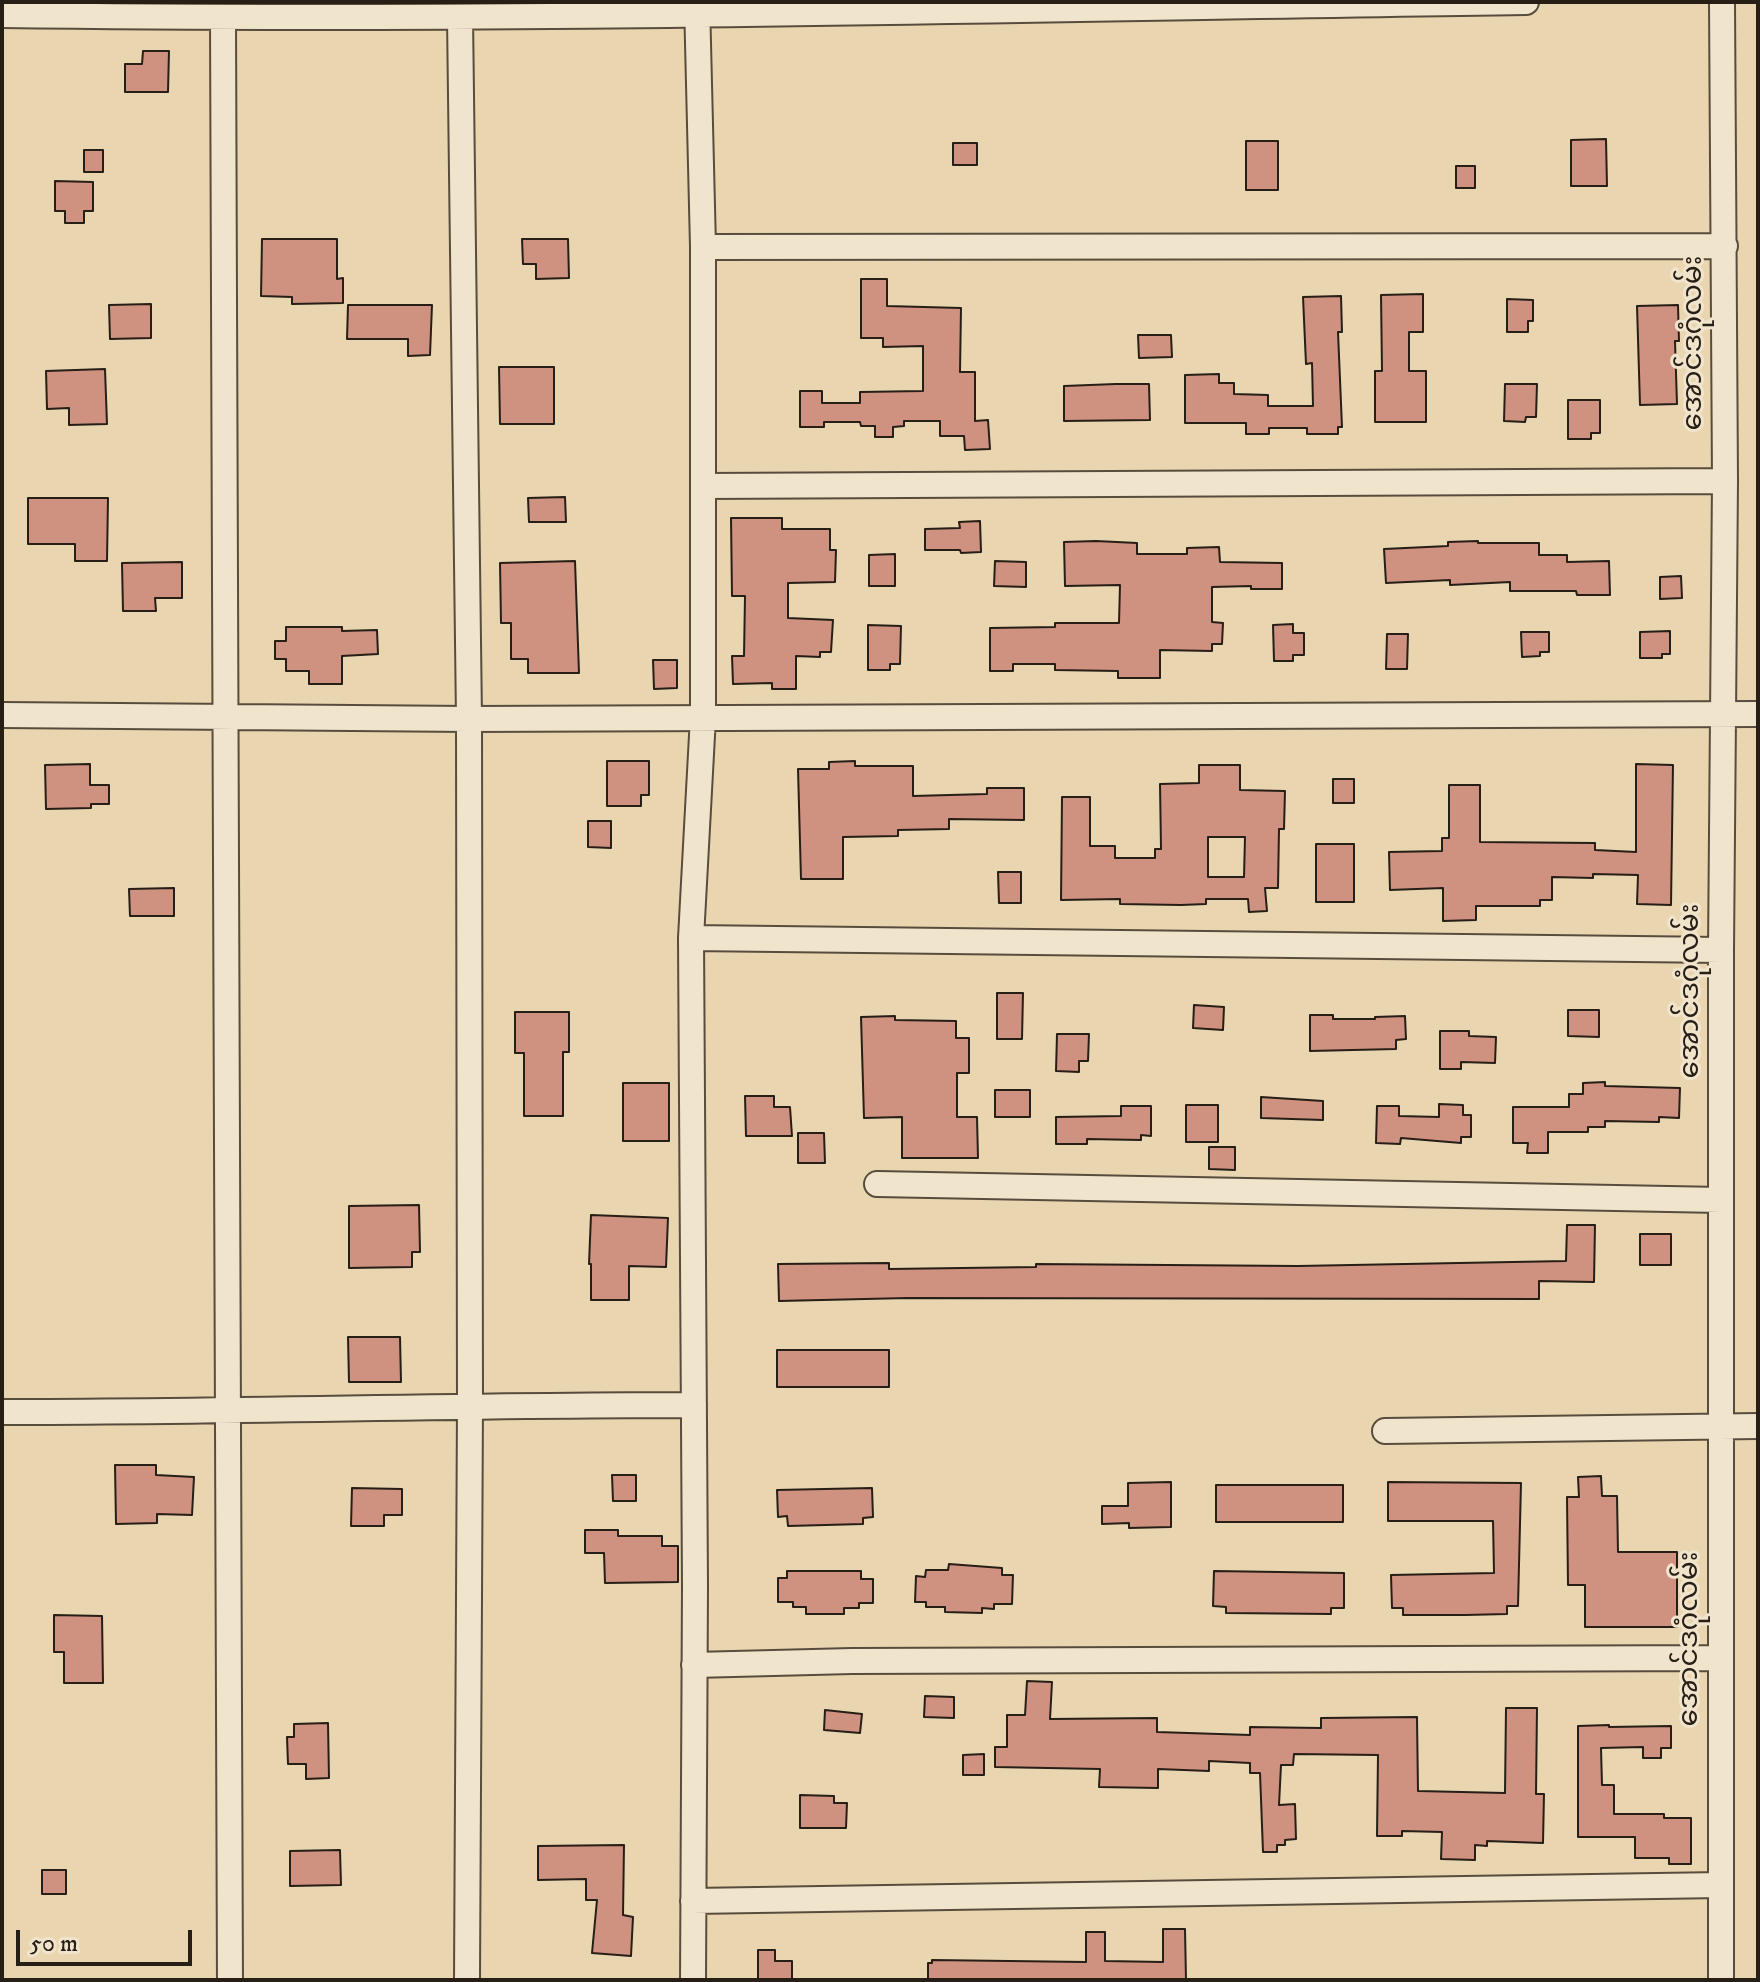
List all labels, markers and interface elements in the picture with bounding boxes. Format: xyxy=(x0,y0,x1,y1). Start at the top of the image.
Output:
street label: အောင်ဒဂုံလမ်း xyxy=(1678,256,1712,430)
street label: အောင်ဒဂုံလမ်း xyxy=(1675,904,1709,1078)
street label: အောင်ဒဂုံလမ်း xyxy=(1674,1552,1708,1726)
scale bar xyxy=(20,1914,196,1964)
text: 50 m xyxy=(30,1929,78,1959)

